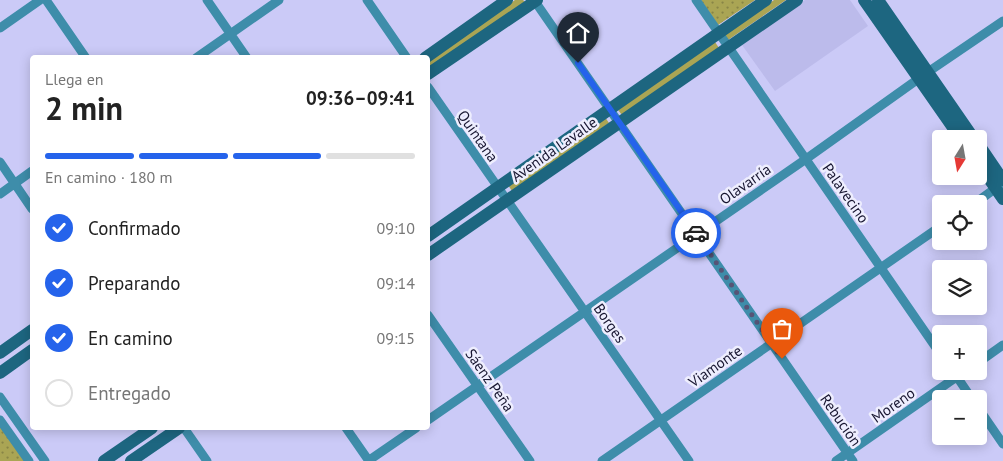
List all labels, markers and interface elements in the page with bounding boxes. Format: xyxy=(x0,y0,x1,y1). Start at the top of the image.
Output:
pin xyxy=(557,12,599,63)
icon: home xyxy=(564,19,592,47)
text: Llega en xyxy=(45,69,104,89)
text: 09:36–09:41 xyxy=(306,86,415,110)
text: 2 min xyxy=(45,87,123,129)
street label: Quintana xyxy=(453,106,503,166)
street label: Avenida Lavalle xyxy=(507,112,601,186)
north arrow xyxy=(932,130,988,185)
map controls xyxy=(932,130,987,445)
street label: Olavarría xyxy=(716,159,774,209)
street label: Palavecino xyxy=(819,159,873,227)
text: En camino · 180 m xyxy=(45,167,173,187)
button: locate xyxy=(932,195,987,250)
courier xyxy=(671,208,721,258)
icon: check xyxy=(45,214,73,242)
text: Confirmado xyxy=(88,216,181,240)
text: 09:10 xyxy=(377,218,415,238)
icon: car xyxy=(682,219,710,247)
button: layers xyxy=(932,260,987,315)
icon: check xyxy=(45,269,73,297)
text: Preparando xyxy=(88,271,180,295)
text: 09:14 xyxy=(377,273,415,293)
street label: Borges xyxy=(590,300,630,346)
pin xyxy=(761,308,803,359)
icon: bag xyxy=(768,315,796,343)
icon: check xyxy=(45,324,73,352)
button: + xyxy=(932,325,987,380)
text: En camino xyxy=(88,326,173,350)
text: 09:15 xyxy=(377,328,415,348)
street label: Viamonte xyxy=(684,341,745,392)
street label: Sáenz Peña xyxy=(461,345,519,415)
text: Entregado xyxy=(88,381,171,405)
street label: Moreno xyxy=(868,383,918,427)
street label: Rebución xyxy=(816,390,866,450)
button: − xyxy=(932,390,987,445)

